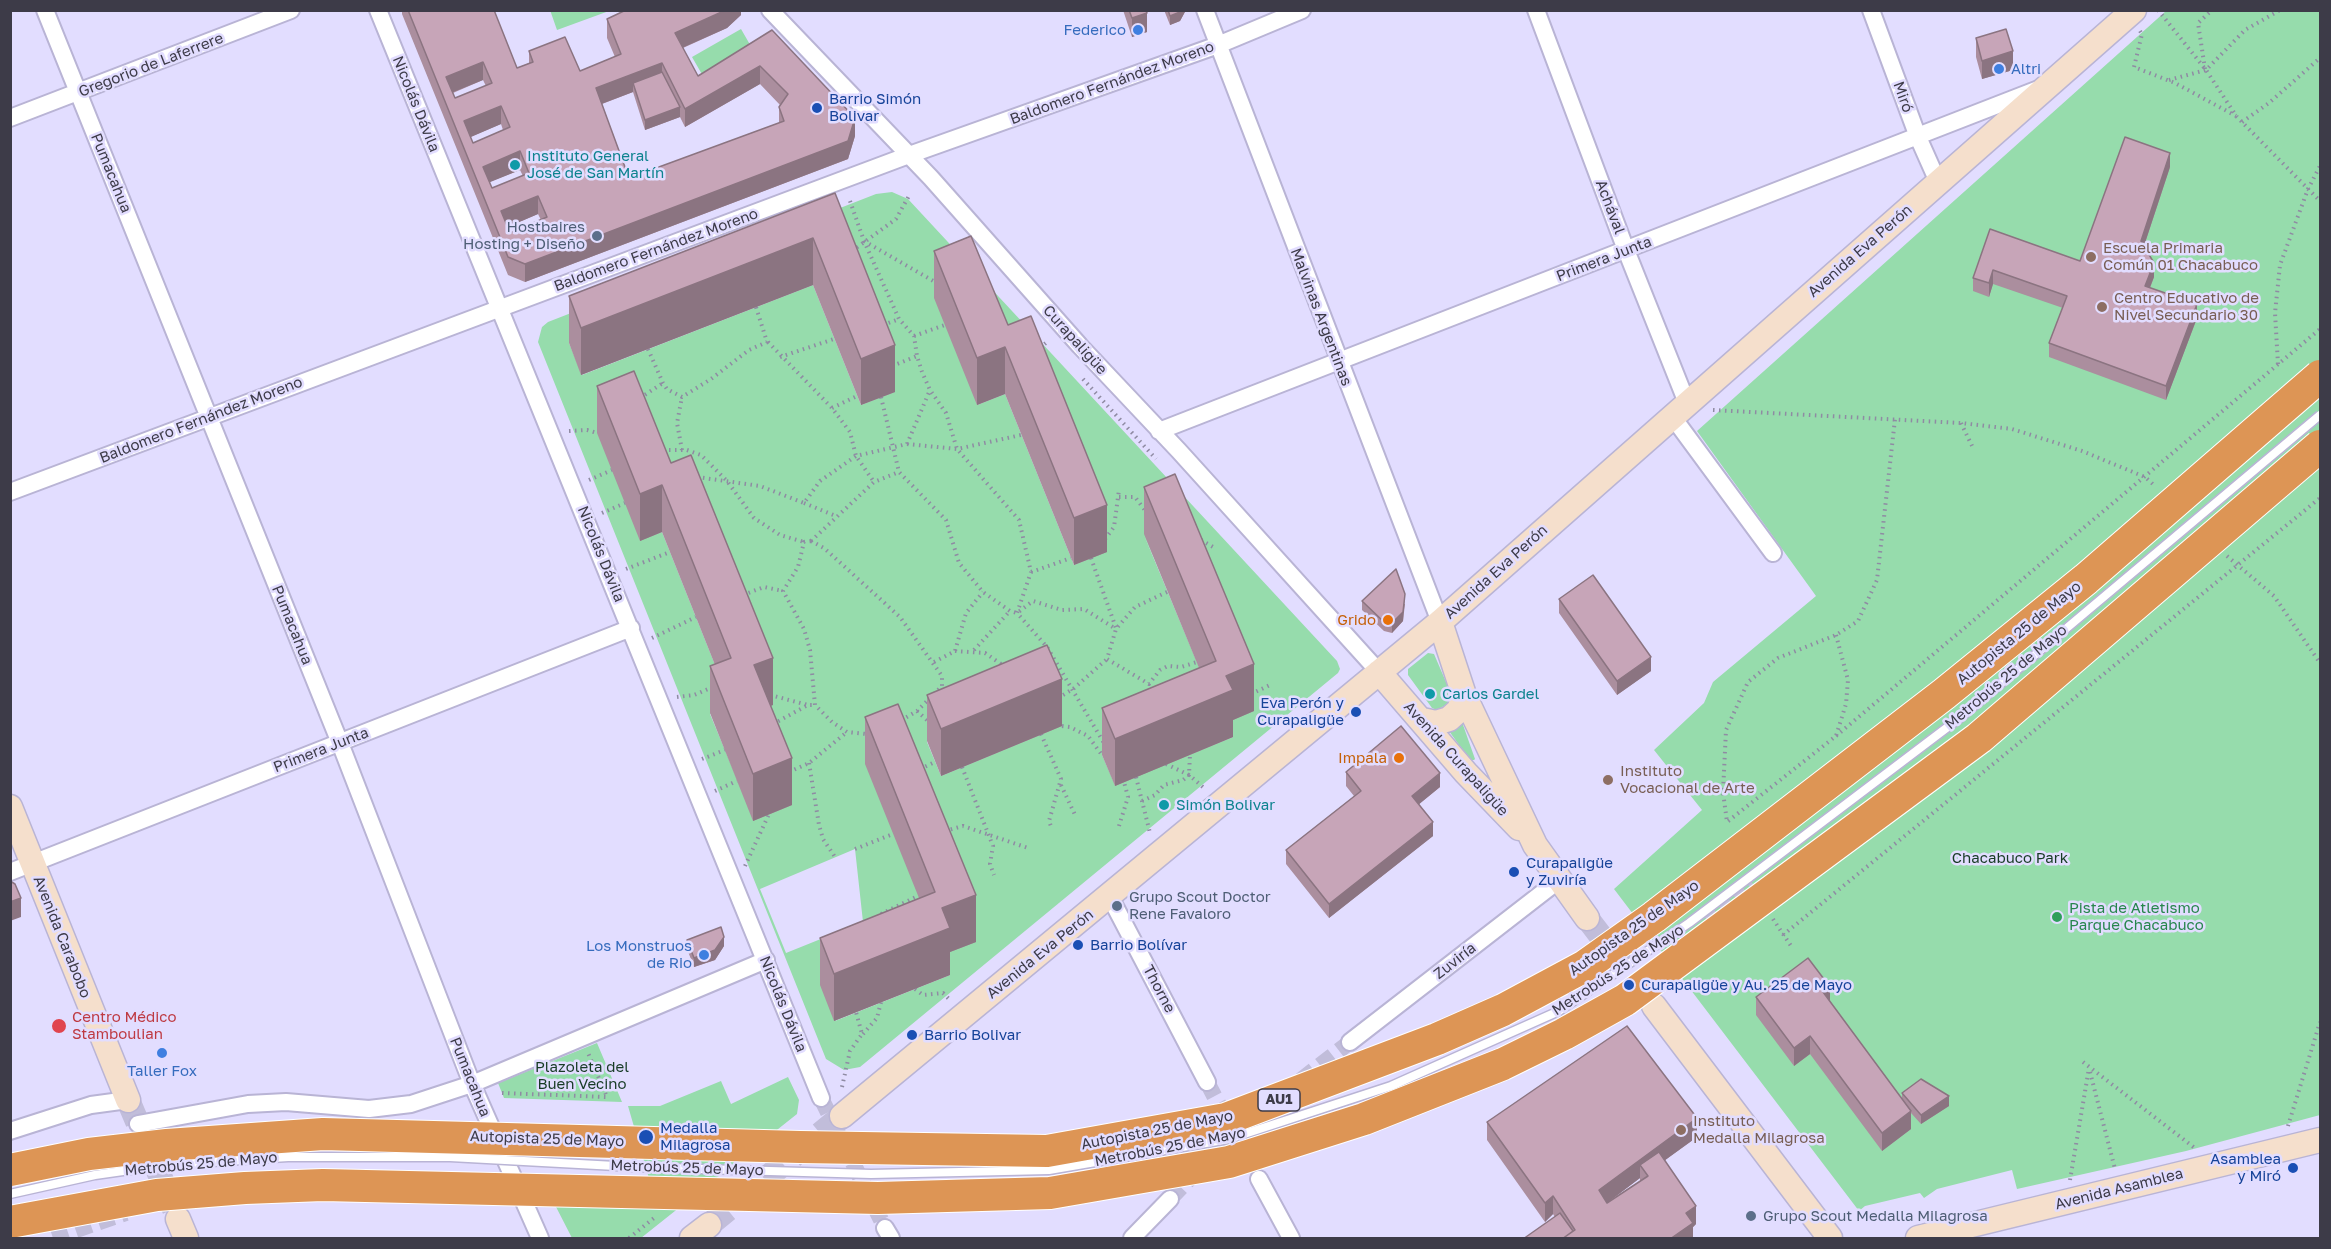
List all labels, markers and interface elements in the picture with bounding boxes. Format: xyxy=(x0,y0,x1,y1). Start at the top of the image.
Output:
place label: Federico xyxy=(1064,21,1126,39)
marker: Federico xyxy=(1131,23,1145,37)
street label: Gregorio de Laferrere xyxy=(76,29,226,101)
street label: Baldomero Fernández Moreno xyxy=(1007,38,1217,128)
street label: Nicolás Dávila xyxy=(389,53,443,155)
place label: Altri xyxy=(2011,60,2041,78)
marker: Altri xyxy=(1992,62,2006,76)
street label: Miró xyxy=(1889,79,1917,115)
place label: Barrio Simón Bolivar xyxy=(829,90,921,125)
marker: Barrio Simón Bolivar xyxy=(810,101,824,115)
street label: Pumacahua xyxy=(87,131,135,215)
place label: Instituto General José de San Martín xyxy=(527,147,664,182)
marker: Instituto General José de San Martín xyxy=(508,158,522,172)
street label: Achával xyxy=(1591,177,1629,237)
street label: Avenida Eva Perón xyxy=(1804,201,1916,301)
street label: Baldomero Fernández Moreno xyxy=(551,205,761,295)
place label: Hostbaires Hosting + Diseño xyxy=(463,218,585,253)
marker: Hostbaires Hosting + Diseño xyxy=(590,229,604,243)
street label: Primera Junta xyxy=(1554,233,1654,285)
place label: Escuela Primaria Común 01 Chacabuco xyxy=(2103,239,2258,274)
street label: Malvinas Argentinas xyxy=(1286,246,1356,388)
marker: Escuela Primaria Común 01 Chacabuco xyxy=(2084,250,2098,264)
place label: Centro Educativo de Nivel Secundario 30 xyxy=(2114,289,2259,324)
marker: Centro Educativo de Nivel Secundario 30 xyxy=(2095,300,2109,314)
street label: Curapaligüe xyxy=(1039,302,1111,378)
street label: Baldomero Fernández Moreno xyxy=(97,373,305,467)
street label: Nicolás Dávila xyxy=(574,503,628,605)
street label: Avenida Eva Perón xyxy=(1441,521,1551,623)
street label: Autopista 25 de Mayo xyxy=(1953,577,2085,689)
street label: Pumacahua xyxy=(268,583,316,667)
place label: Grido xyxy=(1337,611,1376,629)
marker: Grido xyxy=(1381,613,1395,627)
street label: Metrobús 25 de Mayo xyxy=(1941,621,2071,733)
place label: Carlos Gardel xyxy=(1442,685,1539,703)
marker: Carlos Gardel xyxy=(1423,687,1437,701)
place label: Eva Perón y Curapaligüe xyxy=(1257,694,1344,729)
street label: Avenida Curapaligüe xyxy=(1400,698,1512,820)
marker: Eva Perón y Curapaligüe xyxy=(1349,705,1363,719)
street label: Primera Junta xyxy=(271,724,371,776)
place label: Impala xyxy=(1338,749,1387,767)
marker: Impala xyxy=(1392,751,1406,765)
place label: Instituto Vocacional de Arte xyxy=(1620,762,1755,797)
marker: Instituto Vocacional de Arte xyxy=(1601,773,1615,787)
place label: Simón Bolivar xyxy=(1176,796,1275,814)
marker: Simón Bolivar xyxy=(1157,798,1171,812)
park label: Chacabuco Park xyxy=(1952,849,2068,867)
place label: Curapaligüe y Zuviría xyxy=(1526,854,1613,889)
marker: Curapaligüe y Zuviría xyxy=(1507,865,1521,879)
street label: Avenida Carabobo xyxy=(29,873,95,1001)
street label: Autopista 25 de Mayo xyxy=(1566,876,1702,980)
place label: Grupo Scout Doctor Rene Favaloro xyxy=(1129,888,1271,923)
marker: Grupo Scout Doctor Rene Favaloro xyxy=(1110,899,1124,913)
place label: Pista de Atletismo Parque Chacabuco xyxy=(2069,899,2204,934)
street label: Avenida Eva Perón xyxy=(983,905,1097,1003)
marker: Pista de Atletismo Parque Chacabuco xyxy=(2050,910,2064,924)
street label: Metrobús 25 de Mayo xyxy=(1549,921,1687,1019)
place label: Barrio Bolívar xyxy=(1090,936,1187,954)
place label: Los Monstruos de Rio xyxy=(586,937,692,972)
marker: Barrio Bolívar xyxy=(1071,938,1085,952)
street label: Zuviría xyxy=(1430,939,1480,983)
marker: Los Monstruos de Rio xyxy=(697,948,711,962)
street label: Nicolás Dávila xyxy=(756,953,810,1055)
street label: Thorne xyxy=(1139,962,1179,1016)
place label: Curapaligüe y Au. 25 de Mayo xyxy=(1641,976,1852,994)
marker: Curapaligüe y Au. 25 de Mayo xyxy=(1622,978,1636,992)
place label: Centro Médico Stamboulian xyxy=(72,1008,176,1043)
marker: Centro Médico Stamboulian xyxy=(50,1017,68,1035)
place label: Barrio Bolivar xyxy=(924,1026,1021,1044)
marker: Barrio Bolivar xyxy=(905,1028,919,1042)
street label: Pumacahua xyxy=(446,1035,494,1119)
marker: Taller Fox xyxy=(155,1046,169,1060)
park label: Plazoleta del Buen Vecino xyxy=(535,1058,629,1093)
place label: Taller Fox xyxy=(127,1062,197,1080)
road number: AU1 xyxy=(1258,1089,1300,1111)
street label: Autopista 25 de Mayo xyxy=(1080,1106,1234,1154)
place label: Instituto Medalla Milagrosa xyxy=(1693,1112,1825,1147)
place label: Medalla Milagrosa xyxy=(660,1119,731,1154)
marker: Instituto Medalla Milagrosa xyxy=(1674,1123,1688,1137)
street label: Metrobús 25 de Mayo xyxy=(1093,1124,1247,1170)
street label: Autopista 25 de Mayo xyxy=(470,1127,624,1151)
marker: Medalla Milagrosa xyxy=(637,1128,655,1146)
street label: Metrobús 25 de Mayo xyxy=(124,1148,278,1180)
place label: Asamblea y Miró xyxy=(2210,1150,2281,1185)
street label: Metrobús 25 de Mayo xyxy=(610,1156,764,1180)
marker: Asamblea y Miró xyxy=(2286,1161,2300,1175)
street label: Avenida Asamblea xyxy=(2053,1164,2185,1214)
place label: Grupo Scout Medalla Milagrosa xyxy=(1763,1207,1988,1225)
marker: Grupo Scout Medalla Milagrosa xyxy=(1744,1209,1758,1223)

